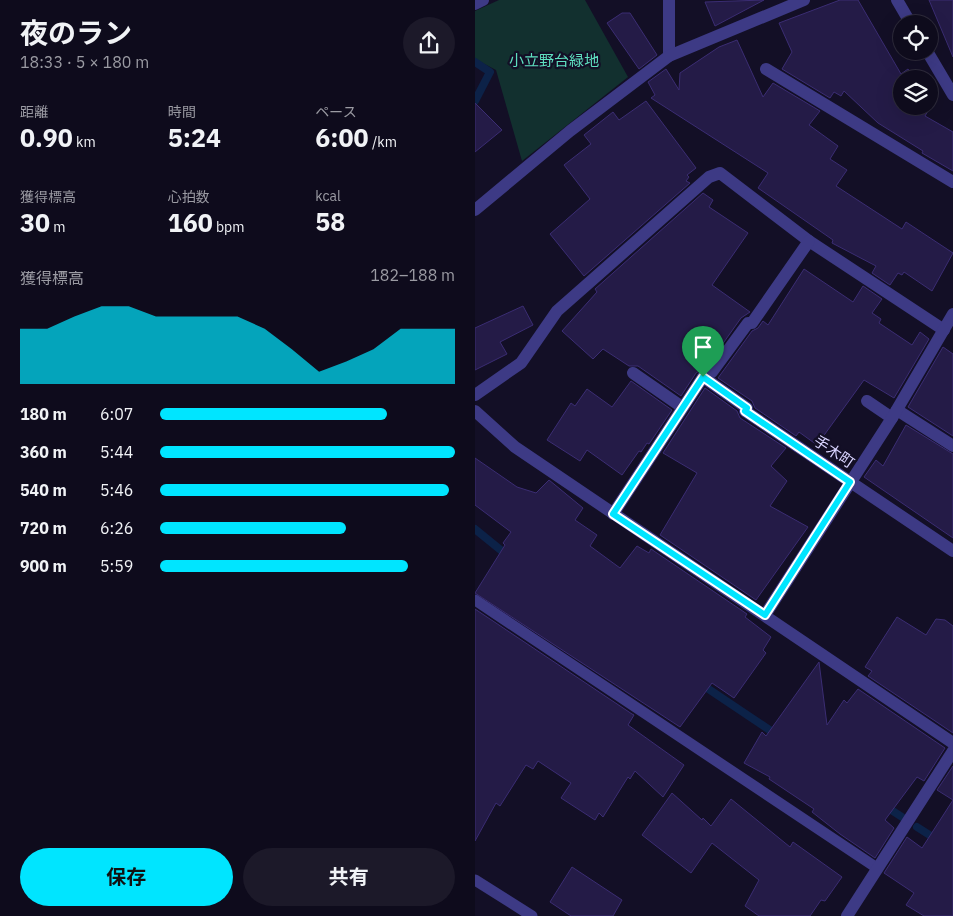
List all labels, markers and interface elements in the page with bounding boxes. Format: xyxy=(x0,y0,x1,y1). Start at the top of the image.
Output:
text: 夜のラン xyxy=(20,14,132,51)
map controls xyxy=(893,15,938,115)
button: locate xyxy=(893,15,938,60)
button: share xyxy=(403,17,455,69)
park label: 小立野台緑地 xyxy=(509,51,599,70)
text: 18:33 · 5 × 180 m xyxy=(20,52,149,72)
button: layers xyxy=(893,70,938,115)
text: 距離 xyxy=(20,103,48,121)
text: 時間 xyxy=(168,103,196,121)
text: ペース xyxy=(315,103,357,121)
text: 0.90 xyxy=(20,121,73,154)
text: 5:24 xyxy=(168,121,221,154)
text: 6:00 xyxy=(315,121,369,154)
text: km xyxy=(73,133,96,151)
text: /km xyxy=(369,133,397,151)
text: kcal xyxy=(315,187,341,205)
text: 獲得標高 xyxy=(20,188,76,206)
text: 心拍数 xyxy=(168,188,210,206)
text: 58 xyxy=(315,205,345,238)
text: 30 xyxy=(20,206,50,239)
text: 160 xyxy=(168,206,213,239)
text: m xyxy=(50,218,66,236)
text: bpm xyxy=(213,218,244,236)
text: 182–188 m xyxy=(370,265,455,285)
text: 獲得標高 xyxy=(20,268,84,288)
pin xyxy=(682,326,724,377)
icon: arrive xyxy=(689,333,717,361)
text: 180 m xyxy=(20,404,67,424)
text: 6:07 xyxy=(100,404,133,424)
street label: 手木町 xyxy=(810,431,858,472)
text: 360 m xyxy=(20,442,67,462)
text: 5:44 xyxy=(100,442,133,462)
text: 540 m xyxy=(20,480,67,500)
text: 5:46 xyxy=(100,480,133,500)
text: 720 m xyxy=(20,518,67,538)
text: 6:26 xyxy=(100,518,133,538)
text: 900 m xyxy=(20,556,67,576)
text: 5:59 xyxy=(100,556,133,576)
button: 保存 xyxy=(20,848,233,906)
button: 共有 xyxy=(243,848,455,906)

